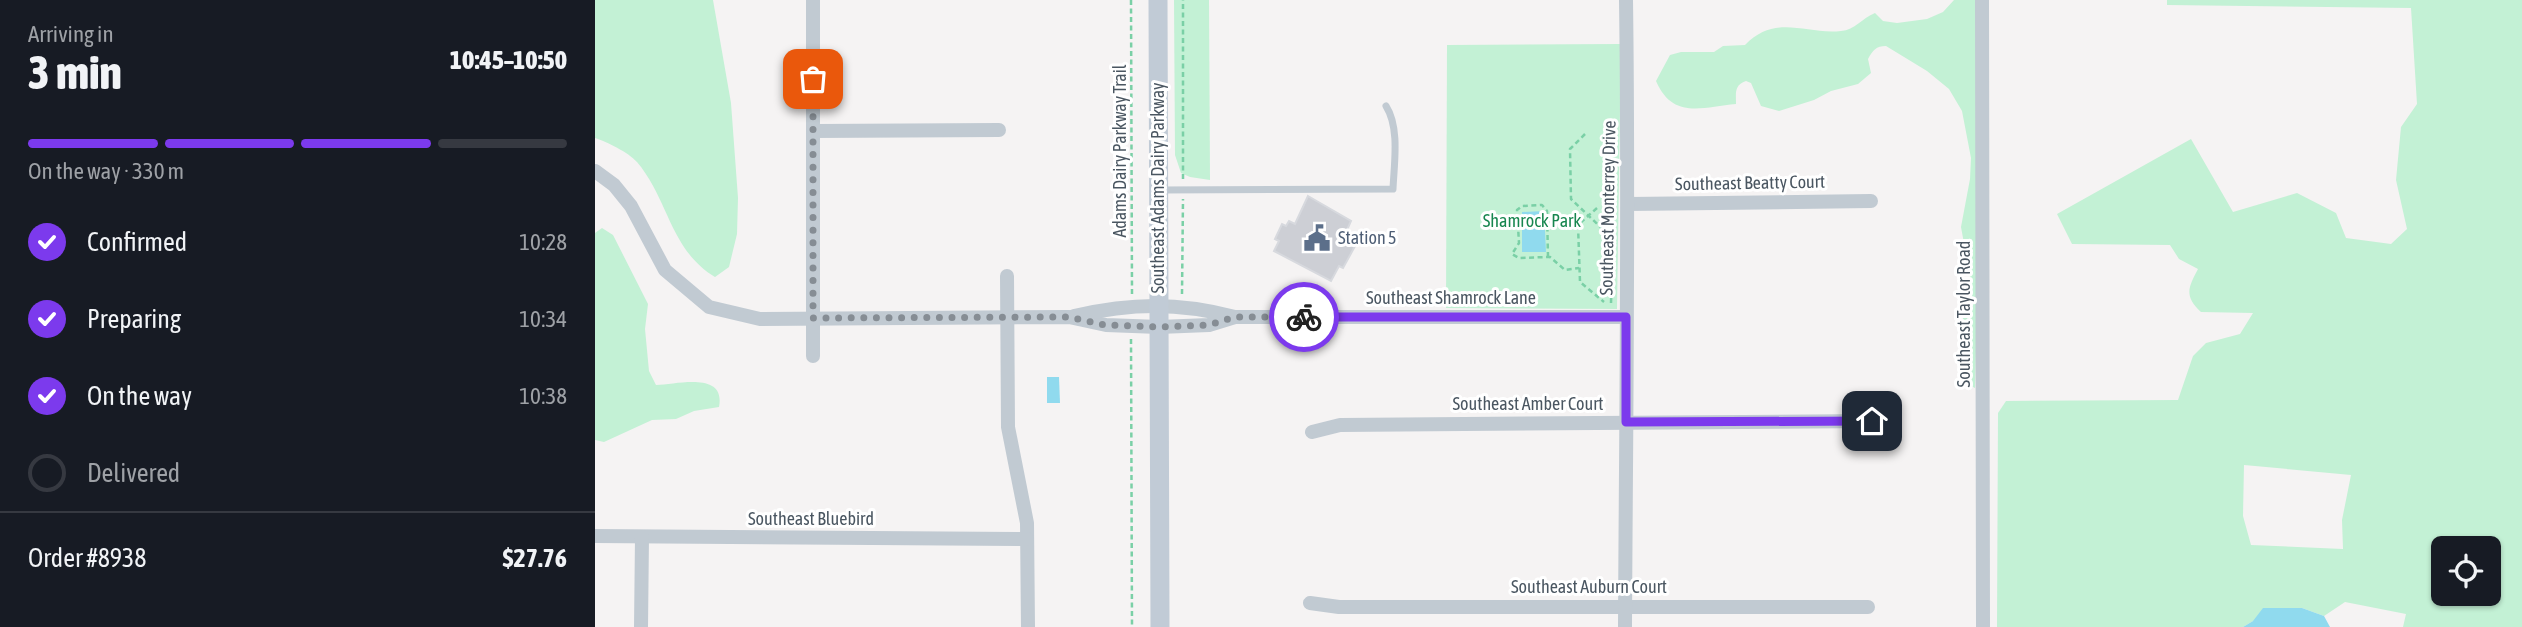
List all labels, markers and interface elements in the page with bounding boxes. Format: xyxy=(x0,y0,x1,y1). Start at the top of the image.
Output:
text: Arriving in xyxy=(28,21,114,47)
text: 10:45–10:50 xyxy=(450,45,567,75)
text: 3 min xyxy=(28,46,122,99)
pin xyxy=(783,49,843,109)
icon: bag xyxy=(794,60,832,98)
street label: Adams Dairy Parkway Trail xyxy=(1109,64,1130,238)
street label: Southeast Adams Dairy Parkway xyxy=(1147,83,1168,293)
street label: Southeast Monterrey Drive xyxy=(1595,120,1620,296)
text: On the way · 330 m xyxy=(28,158,184,184)
street label: Southeast Beatty Court xyxy=(1675,171,1825,194)
park label: Shamrock Park xyxy=(1483,210,1581,231)
icon: check xyxy=(28,223,66,261)
public building icon: Station 5 xyxy=(1302,223,1332,253)
text: Confirmed xyxy=(87,227,187,257)
place label: Station 5 xyxy=(1338,227,1397,248)
text: 10:28 xyxy=(519,229,567,255)
street label: Southeast Taylor Road xyxy=(1953,241,1974,387)
courier xyxy=(1269,282,1339,352)
street label: Southeast Shamrock Lane xyxy=(1366,287,1536,308)
icon: bike xyxy=(1285,298,1323,336)
icon: check xyxy=(28,300,66,338)
text: Preparing xyxy=(87,304,181,334)
text: 10:34 xyxy=(519,306,567,332)
icon: check xyxy=(28,377,66,415)
text: On the way xyxy=(87,381,192,411)
text: 10:38 xyxy=(519,383,567,409)
pin xyxy=(1842,391,1902,451)
street label: Southeast Amber Court xyxy=(1452,393,1604,414)
icon: home xyxy=(1853,402,1891,440)
text: Delivered xyxy=(87,458,180,488)
street label: Southeast Bluebird xyxy=(748,508,874,529)
map controls xyxy=(2431,536,2501,606)
button: locate xyxy=(2431,536,2501,606)
text: Order #8938 xyxy=(28,543,147,573)
text: $27.76 xyxy=(503,543,567,573)
street label: Southeast Auburn Court xyxy=(1511,576,1667,597)

